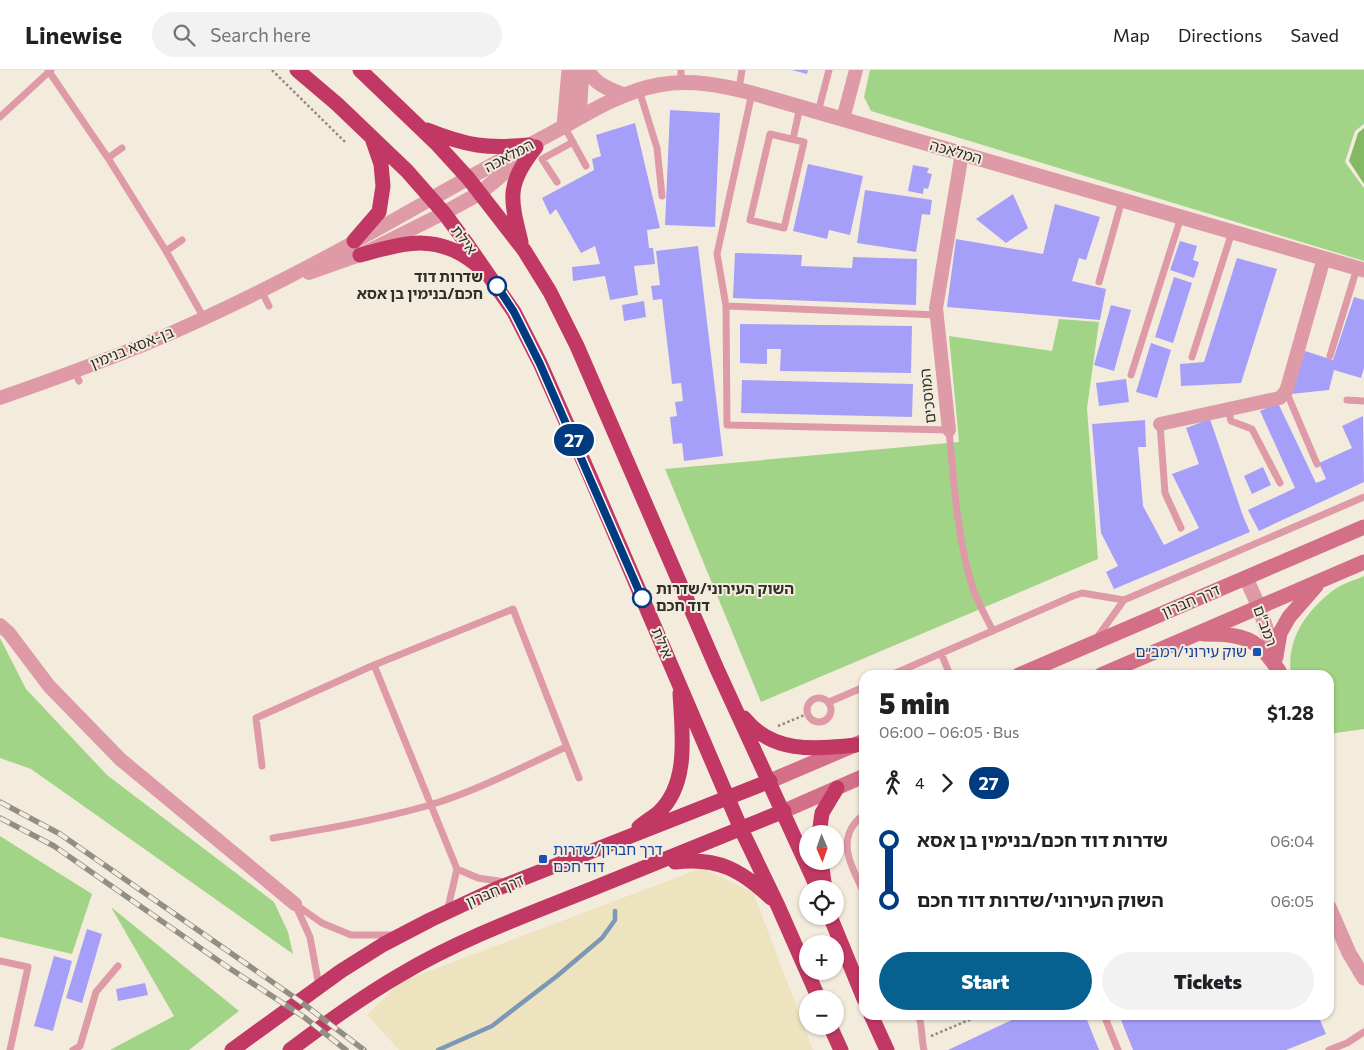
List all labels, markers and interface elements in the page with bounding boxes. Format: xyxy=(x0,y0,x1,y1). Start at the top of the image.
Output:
search box xyxy=(152,12,502,57)
text: Linewise xyxy=(25,20,122,49)
icon: search xyxy=(170,21,198,49)
text: Search here xyxy=(210,23,311,46)
text: Map xyxy=(1113,24,1150,46)
text: Directions xyxy=(1178,24,1262,46)
text: Saved xyxy=(1290,24,1339,46)
street label: המלאכה xyxy=(481,135,536,176)
street label: המלאכה xyxy=(928,135,985,167)
street label: אילת xyxy=(448,221,482,257)
place label: שדרות דוד חכם/בנימין בן אסא xyxy=(357,267,483,302)
marker: שדרות דוד חכם/בנימין בן אסא xyxy=(487,276,507,296)
street label: בן-אסא בנימין xyxy=(87,322,177,372)
street label: המוסכים xyxy=(915,368,939,425)
line badge: 27 xyxy=(552,424,596,456)
text: 27 xyxy=(564,429,584,451)
place label: השוק העירוני/שדרות דוד חכם xyxy=(656,579,794,614)
street label: דרך חברון xyxy=(1159,580,1223,620)
marker: השוק העירוני/שדרות דוד חכם xyxy=(632,588,652,608)
street label: רמב"ם xyxy=(1250,603,1282,648)
street label: אילת xyxy=(648,625,677,661)
place label: שוק עירוני/רמב״ם xyxy=(1135,642,1247,660)
marker: שוק עירוני/רמב״ם xyxy=(1251,646,1263,658)
text: 5 min xyxy=(879,686,950,720)
text: $1.28 xyxy=(1267,701,1314,724)
text: 06:00 – 06:05 · Bus xyxy=(879,722,1019,741)
icon: walk xyxy=(879,769,907,797)
icon: forward xyxy=(933,769,961,797)
text: 27 xyxy=(979,772,999,794)
text: 4 xyxy=(915,773,925,792)
north arrow xyxy=(799,825,844,870)
map controls xyxy=(799,825,844,1035)
text: שדרות דוד חכם/בנימין בן אסא xyxy=(917,828,1168,851)
text: 06:04 xyxy=(1270,831,1314,850)
place label: דרך חברון/שדרות דוד חכם xyxy=(553,840,663,875)
marker: דרך חברון/שדרות דוד חכם xyxy=(537,853,549,865)
street label: דרך חברון xyxy=(463,870,527,910)
button: locate xyxy=(799,880,844,925)
text: השוק העירוני/שדרות דוד חכם xyxy=(917,888,1164,911)
text: 06:05 xyxy=(1270,891,1314,910)
button: + xyxy=(799,935,844,980)
button: Start xyxy=(879,952,1092,1010)
button: Tickets xyxy=(1102,952,1314,1010)
button: − xyxy=(799,990,844,1035)

